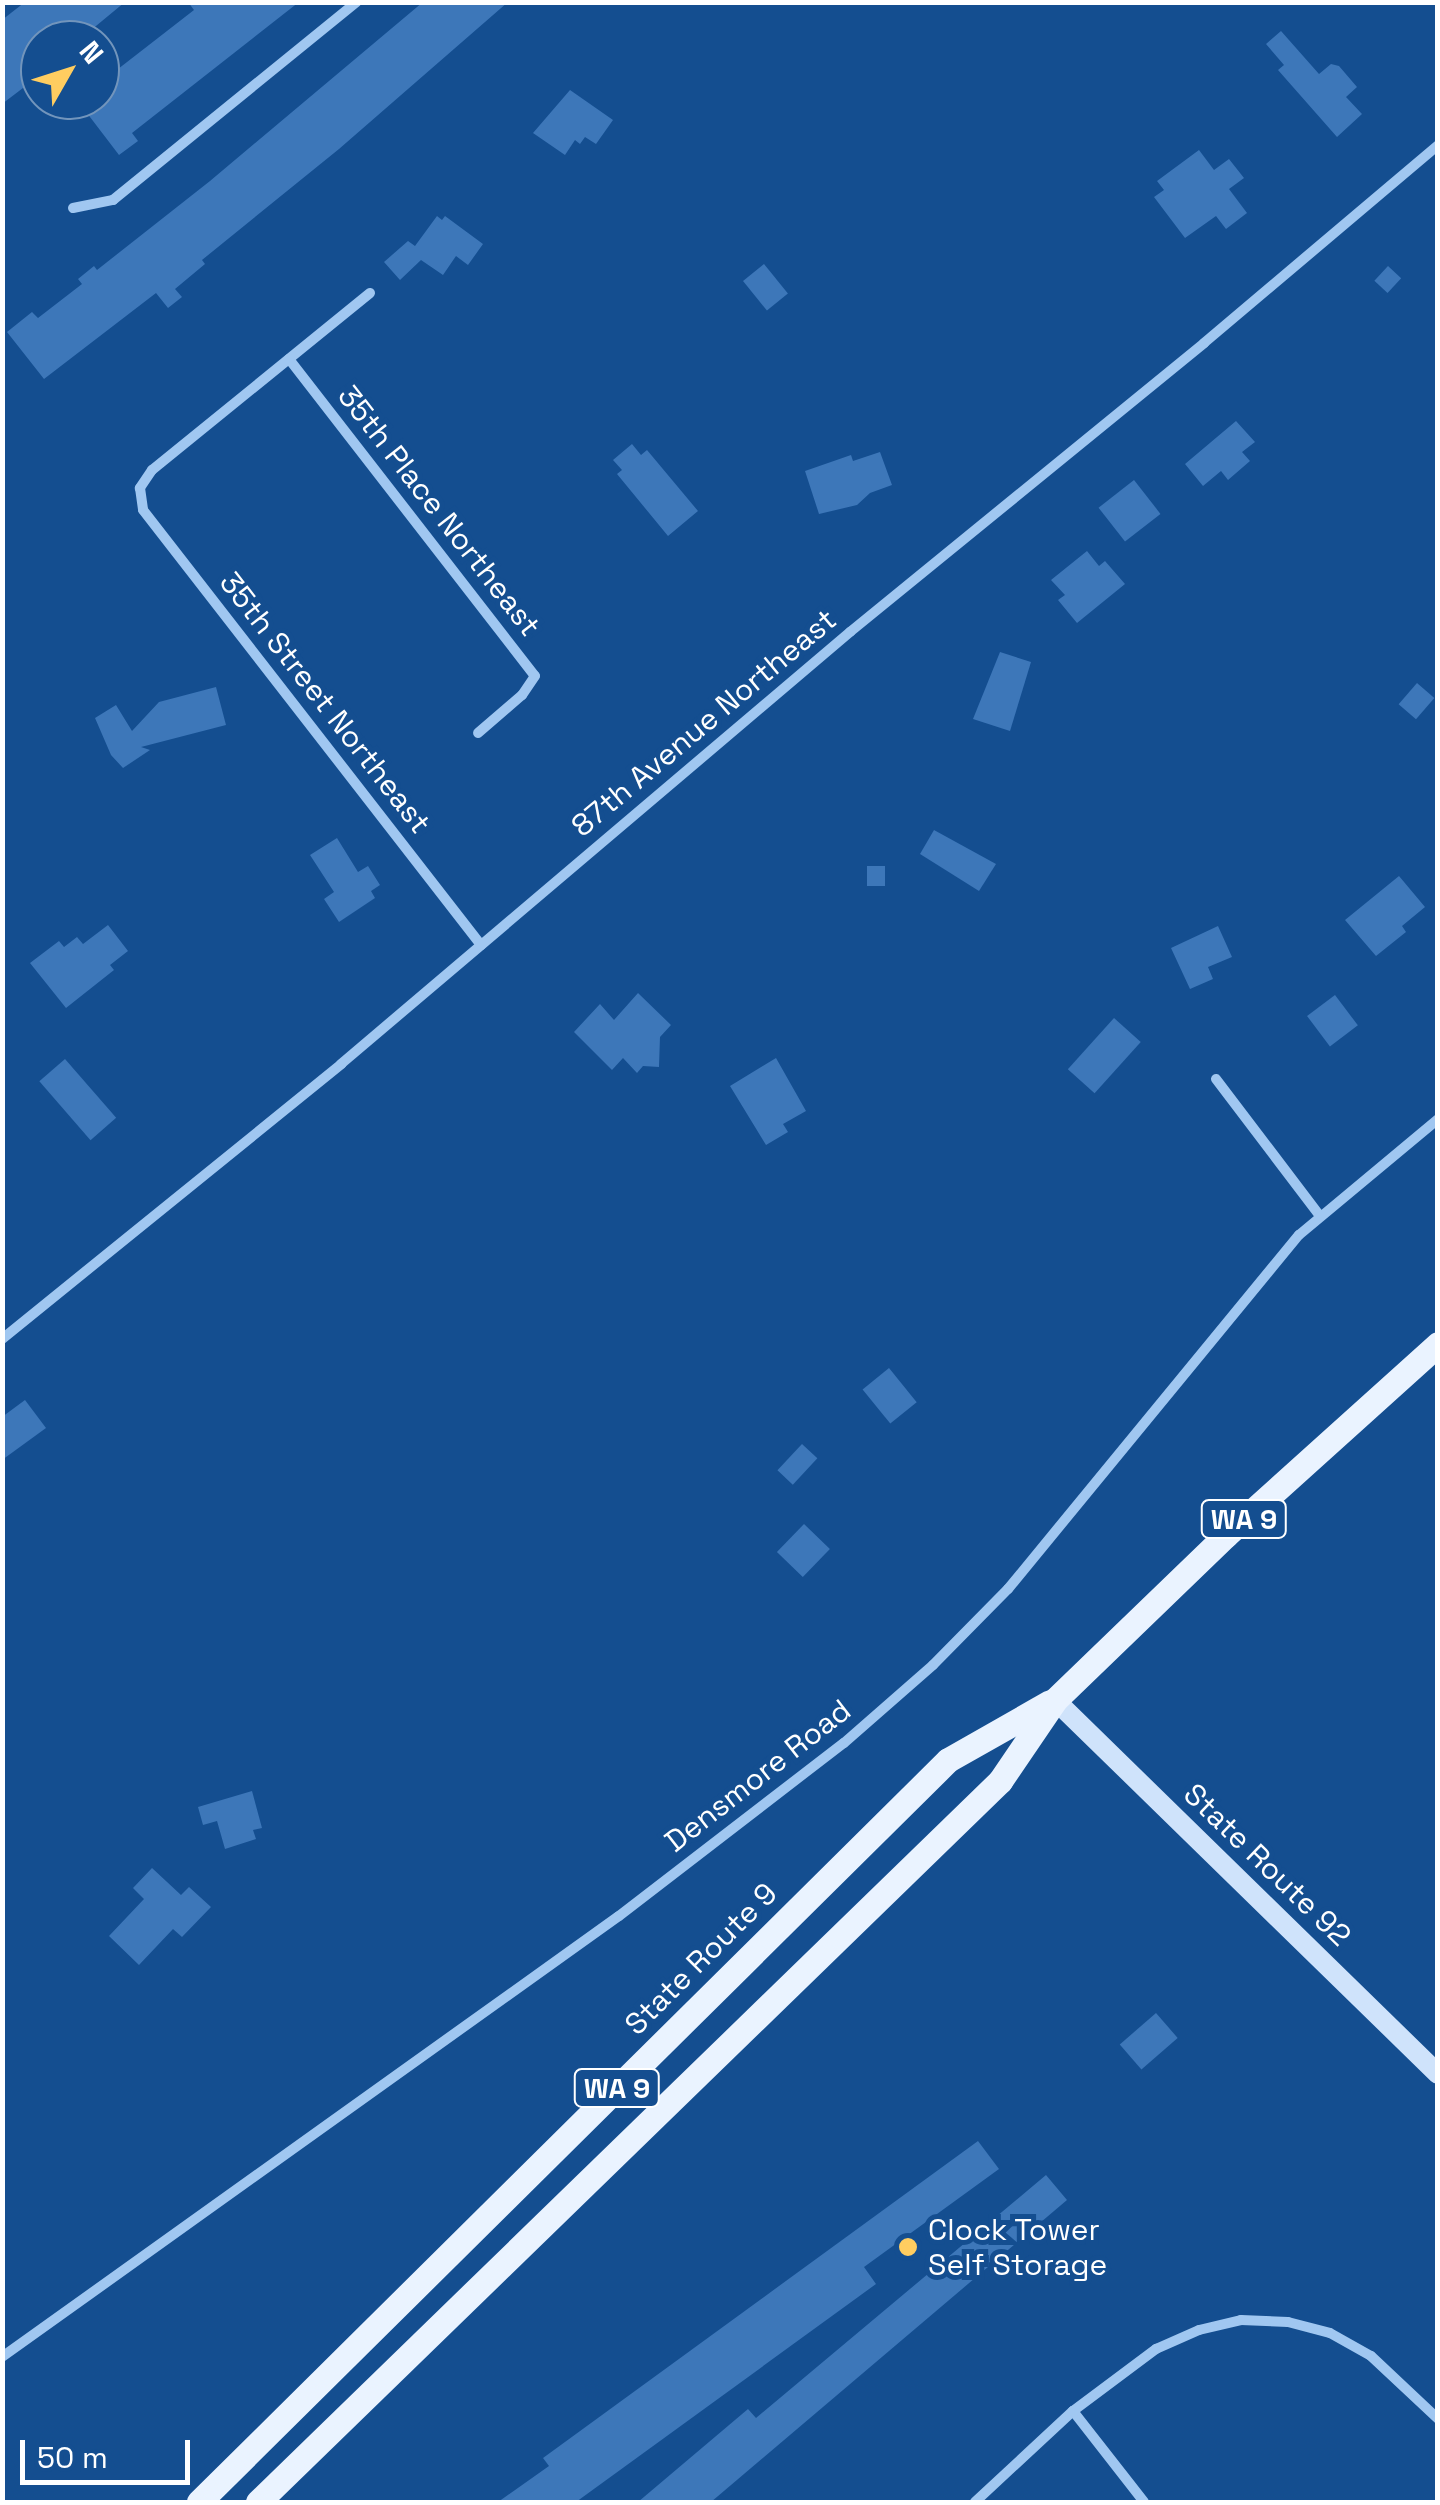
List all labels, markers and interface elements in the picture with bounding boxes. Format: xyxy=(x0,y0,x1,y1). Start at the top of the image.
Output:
north arrow xyxy=(20,20,120,120)
text: N xyxy=(72,34,112,71)
street label: 35th Place Northeast xyxy=(330,379,548,643)
street label: 35th Street Northeast xyxy=(212,565,438,841)
street label: 87th Avenue Northeast xyxy=(564,602,844,844)
road number: WA 9 xyxy=(1199,1496,1289,1542)
street label: Densmore Road xyxy=(658,1692,858,1860)
street label: State Route 92 xyxy=(1176,1776,1358,1954)
street label: State Route 9 xyxy=(618,1876,784,2042)
road number: WA 9 xyxy=(572,2065,662,2111)
place label: Clock Tower Self Storage xyxy=(928,2212,1107,2282)
marker: Clock Tower Self Storage xyxy=(897,2236,919,2258)
scale bar xyxy=(25,2420,195,2482)
text: 50 m xyxy=(37,2438,108,2477)

